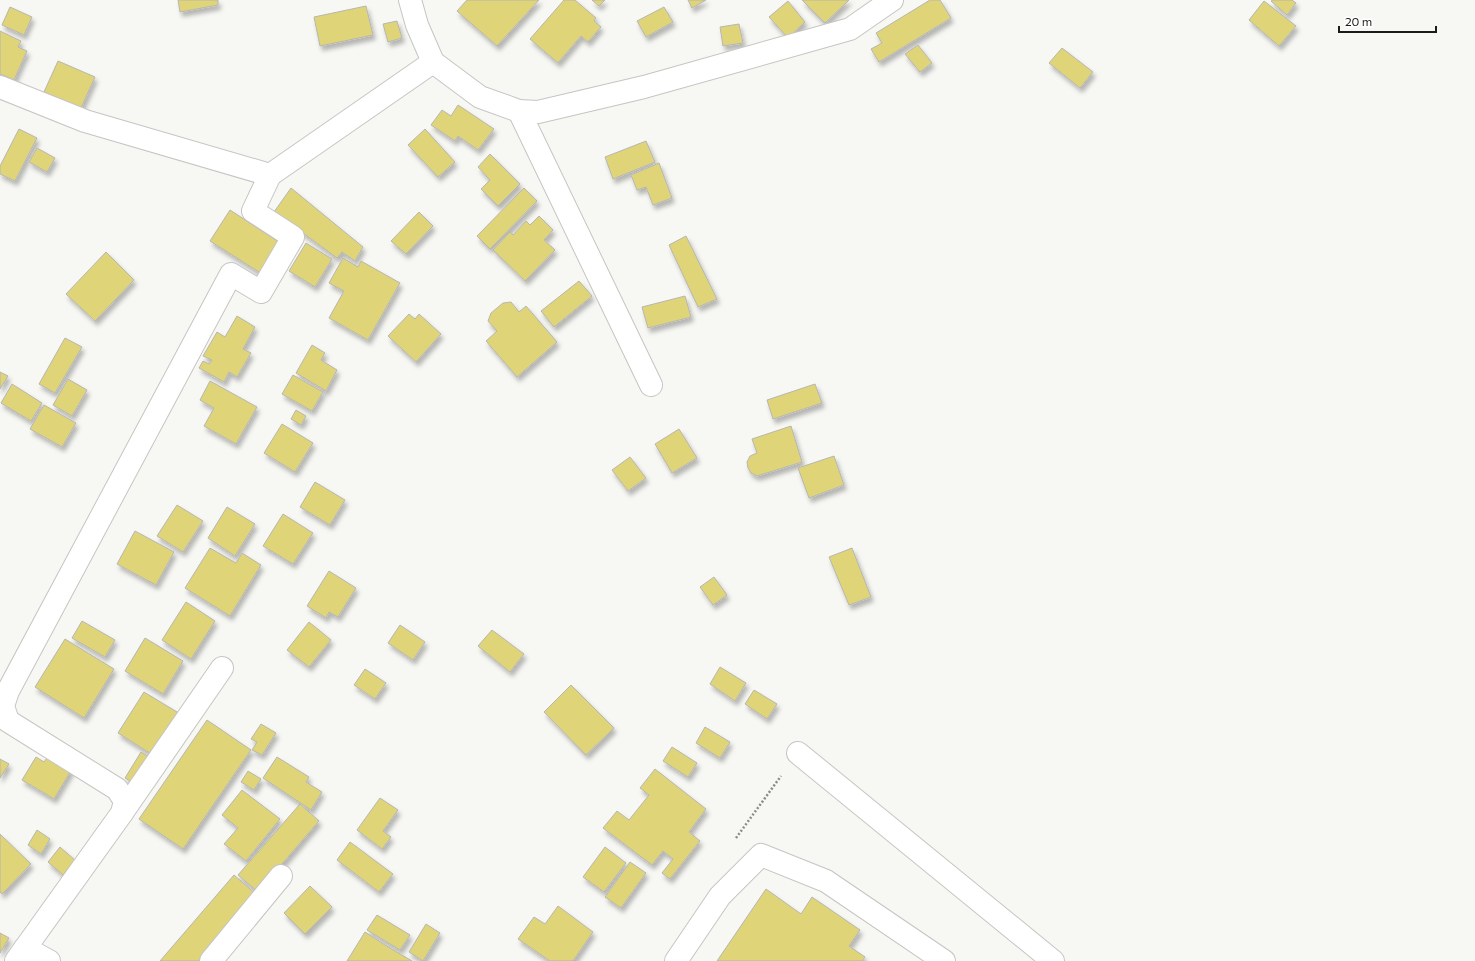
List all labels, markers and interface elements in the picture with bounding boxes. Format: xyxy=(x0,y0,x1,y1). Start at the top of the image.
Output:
scale bar xyxy=(1339,8,1436,34)
text: 20 m xyxy=(1345,14,1372,28)

